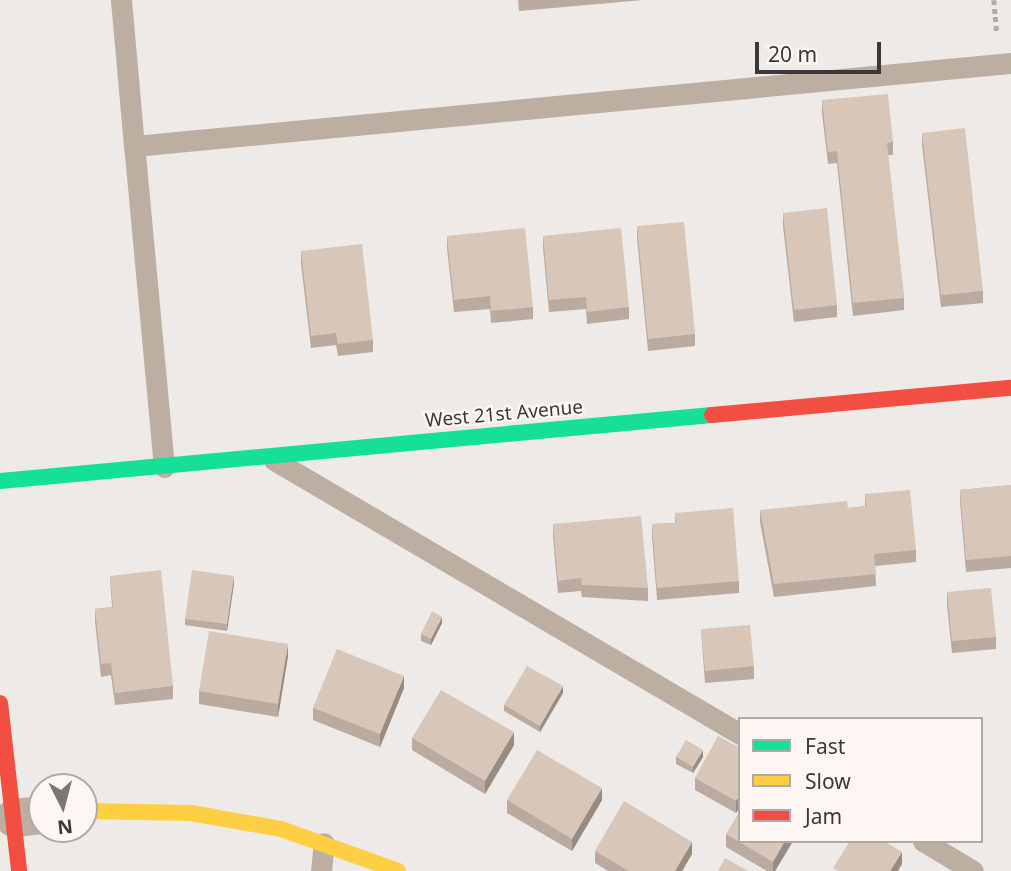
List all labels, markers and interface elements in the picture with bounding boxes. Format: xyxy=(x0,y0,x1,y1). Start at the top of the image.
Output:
scale bar xyxy=(759,28,885,72)
text: 20 m xyxy=(768,40,817,68)
street label: West 21st Avenue xyxy=(424,396,584,432)
legend xyxy=(738,717,983,843)
text: Fast xyxy=(805,732,845,760)
text: Slow xyxy=(805,767,851,795)
north arrow xyxy=(28,773,98,843)
text: Jam xyxy=(805,802,842,830)
text: N xyxy=(56,813,74,841)

